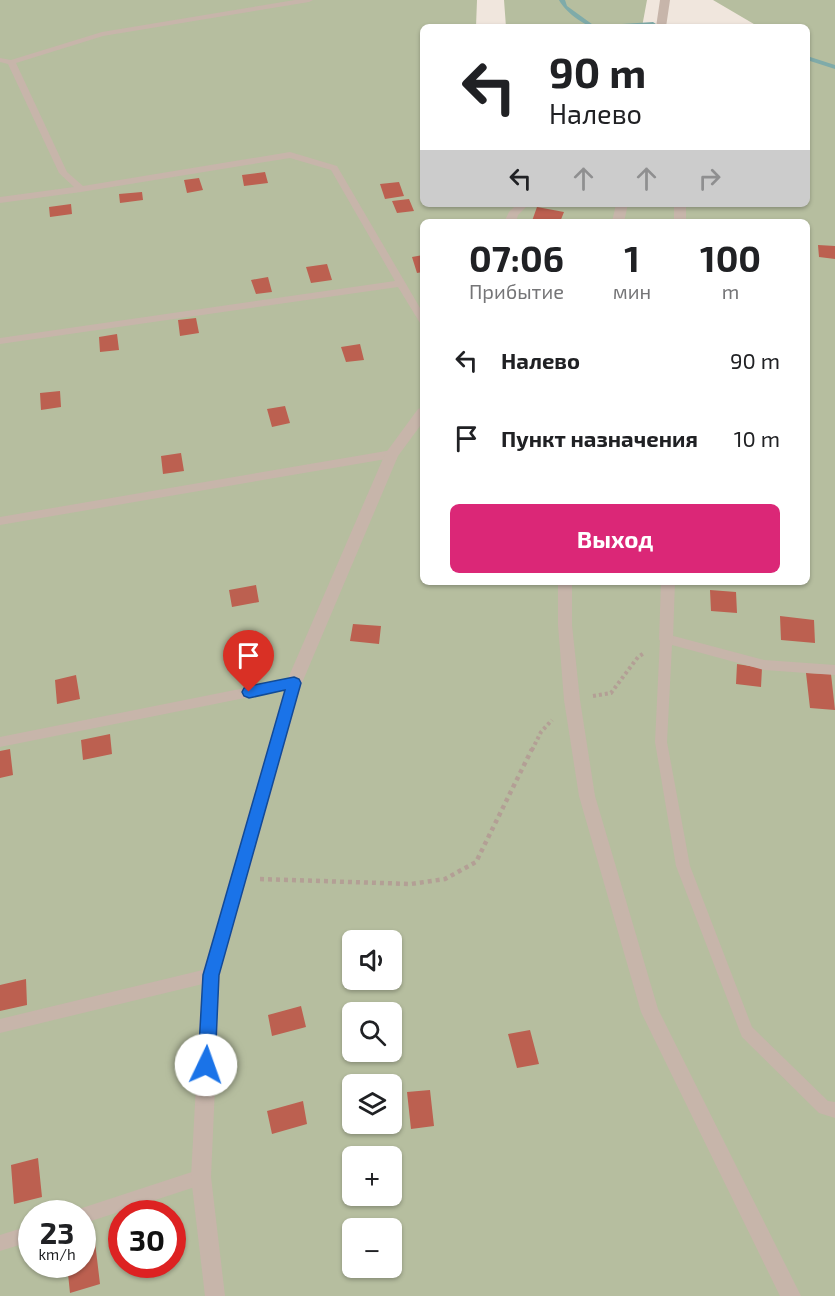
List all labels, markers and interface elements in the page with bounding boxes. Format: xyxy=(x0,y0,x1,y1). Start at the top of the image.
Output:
text: 90 m xyxy=(549,46,646,96)
icon: left xyxy=(450,48,528,126)
text: Налево xyxy=(549,97,642,129)
icon: left xyxy=(504,162,537,195)
icon: ahead xyxy=(567,162,600,195)
icon: ahead xyxy=(630,162,663,195)
icon: right xyxy=(693,162,726,195)
text: 07:06 xyxy=(469,236,564,279)
text: 1 xyxy=(624,236,640,279)
text: 100 xyxy=(700,236,761,279)
text: Прибытие xyxy=(469,279,564,303)
text: мин xyxy=(613,279,651,303)
text: m xyxy=(722,279,739,303)
icon: left xyxy=(450,344,483,377)
text: Налево xyxy=(501,347,580,373)
text: 90 m xyxy=(730,347,780,373)
icon: arrive xyxy=(450,422,483,455)
text: Пункт назначения xyxy=(501,425,698,451)
text: 10 m xyxy=(734,425,780,451)
button: Выход xyxy=(450,504,780,573)
pin xyxy=(223,630,274,692)
icon: arrive xyxy=(232,639,265,672)
map controls xyxy=(342,930,402,1278)
button: sound xyxy=(342,930,402,990)
button: search xyxy=(342,1002,402,1062)
position arrow xyxy=(174,1033,238,1097)
button: layers xyxy=(342,1074,402,1134)
button: + xyxy=(342,1146,402,1206)
speed limit sign: 30 xyxy=(108,1200,186,1278)
text: 23 xyxy=(40,1214,74,1250)
button: − xyxy=(342,1218,402,1278)
text: km/h xyxy=(38,1245,76,1263)

